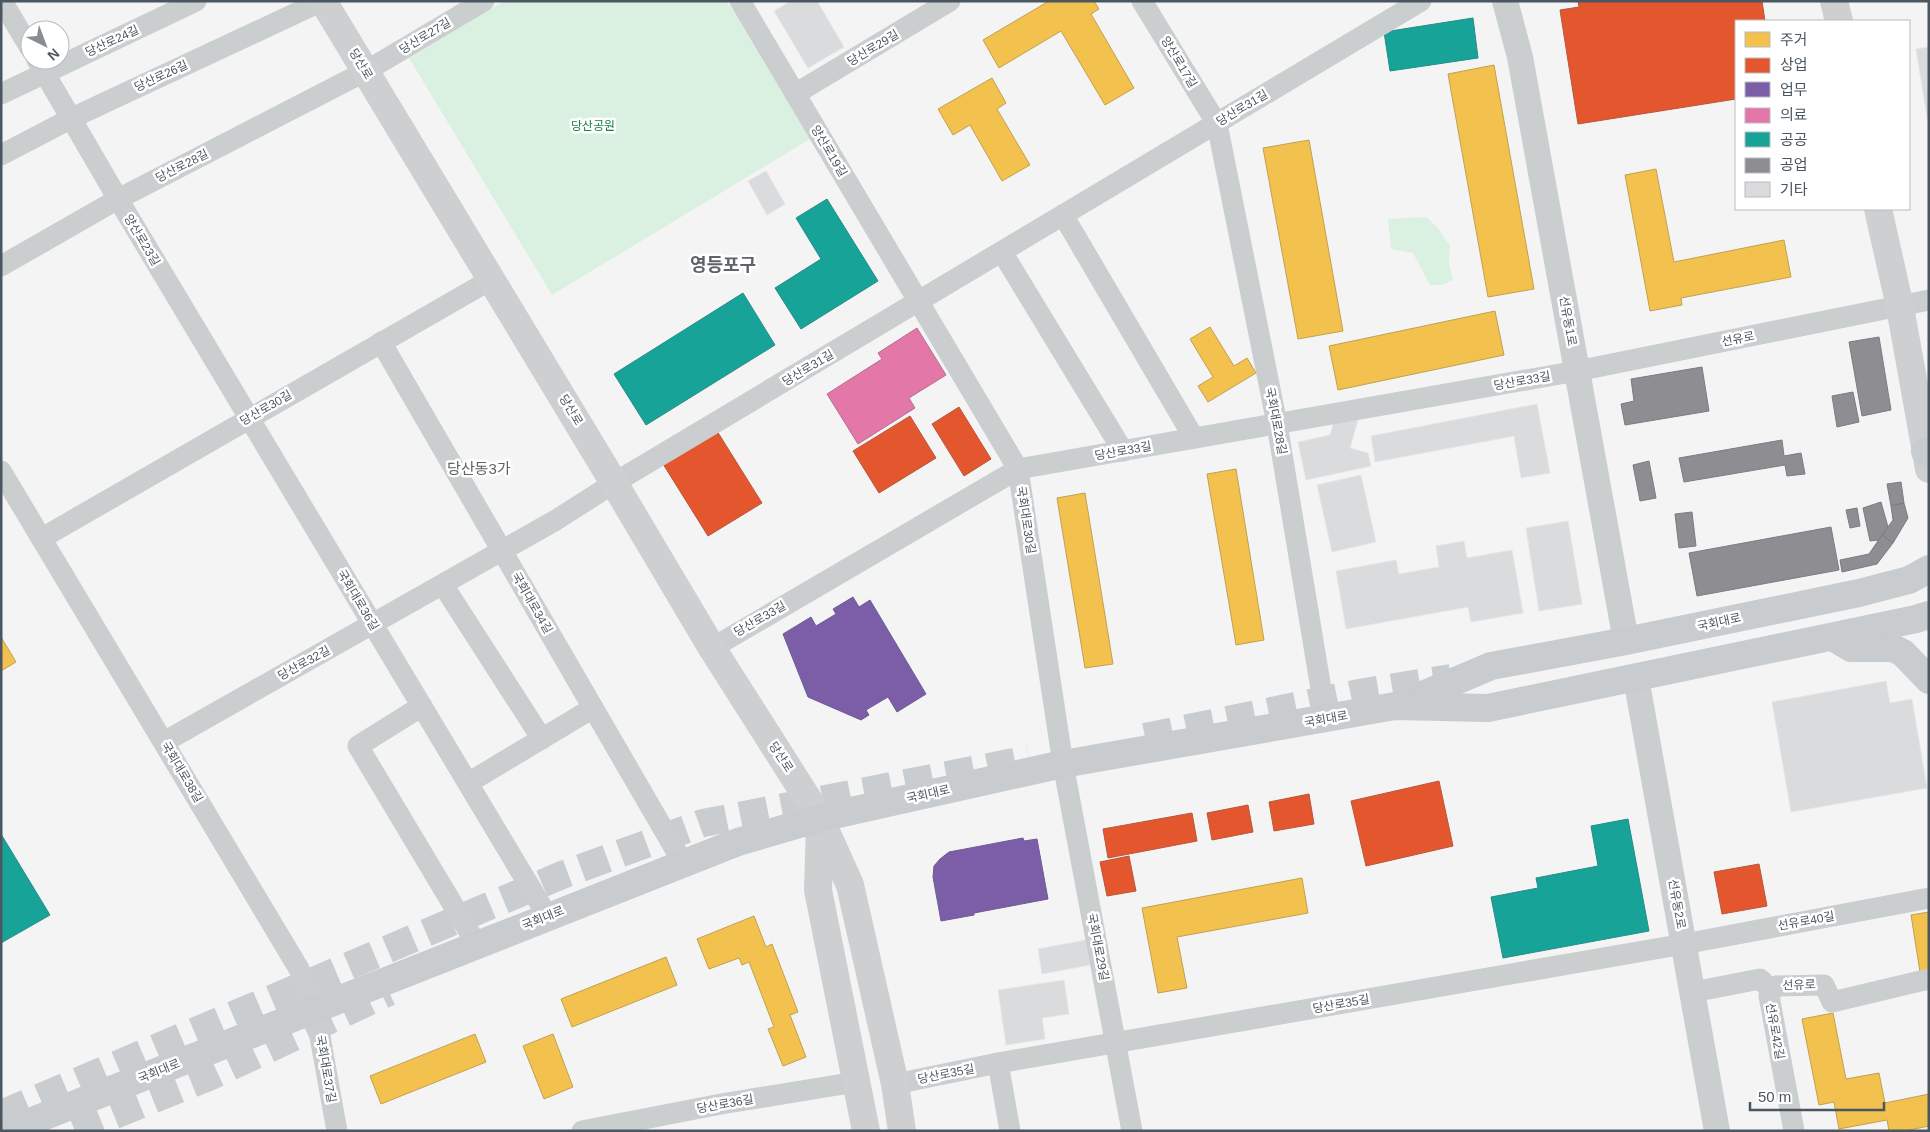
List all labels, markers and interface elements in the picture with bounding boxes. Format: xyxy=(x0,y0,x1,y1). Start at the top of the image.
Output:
street label: 당산로27길 xyxy=(397,15,453,57)
north arrow xyxy=(20,20,70,70)
legend xyxy=(1735,20,1910,210)
street label: 당산로24길 xyxy=(83,23,141,59)
street label: 당산로29길 xyxy=(845,27,901,69)
text: 주거 xyxy=(1780,31,1808,48)
street label: 양산로17길 xyxy=(1158,34,1200,90)
text: N xyxy=(45,45,63,64)
street label: 당산로 xyxy=(346,46,376,82)
text: 상업 xyxy=(1780,56,1808,73)
street label: 당산로26길 xyxy=(132,58,190,94)
text: 업무 xyxy=(1780,81,1808,98)
street label: 당산로31길 xyxy=(1214,87,1270,129)
text: 의료 xyxy=(1780,106,1808,123)
park label: 당산공원 xyxy=(571,119,615,133)
street label: 양산로19길 xyxy=(808,123,850,179)
text: 공공 xyxy=(1780,131,1808,148)
street label: 당산로28길 xyxy=(153,147,211,185)
text: 공업 xyxy=(1780,156,1808,173)
text: 기타 xyxy=(1780,181,1808,198)
street label: 양산로23길 xyxy=(121,212,163,268)
district label: 영등포구 xyxy=(690,255,756,275)
street label: 선유동1로 xyxy=(1557,295,1579,347)
street label: 선유로 xyxy=(1720,329,1756,349)
street label: 당산로31길 xyxy=(780,347,836,389)
street label: 당산로33길 xyxy=(1492,369,1552,393)
street label: 국회대로28길 xyxy=(1263,386,1289,456)
street label: 당산로30길 xyxy=(238,388,294,428)
street label: 당산로 xyxy=(556,392,586,428)
street label: 당산로33길 xyxy=(1093,439,1153,463)
district label: 당산동3가 xyxy=(447,460,511,477)
street label: 국회대로30길 xyxy=(1014,485,1038,555)
street label: 국회대로36길 xyxy=(334,567,382,633)
street label: 국회대로34길 xyxy=(509,570,555,636)
street label: 당산로33길 xyxy=(732,599,788,639)
street label: 국회대로 xyxy=(1696,611,1742,633)
street label: 당산로32길 xyxy=(275,643,333,683)
street label: 국회대로 xyxy=(1303,708,1349,730)
street label: 국회대로38길 xyxy=(158,739,206,805)
street label: 당산로 xyxy=(766,739,796,775)
street label: 국회대로 xyxy=(905,782,951,806)
street label: 선유동2로 xyxy=(1666,878,1688,930)
street label: 국회대로 xyxy=(520,903,566,933)
street label: 선유로40길 xyxy=(1776,909,1836,933)
street label: 국회대로29길 xyxy=(1085,912,1111,982)
street label: 선유로 xyxy=(1782,977,1816,993)
street label: 당산로35길 xyxy=(1311,992,1371,1016)
street label: 선유로42길 xyxy=(1763,1001,1787,1061)
street label: 국회대로37길 xyxy=(313,1034,339,1104)
street label: 국회대로 xyxy=(136,1056,182,1086)
street label: 당산로35길 xyxy=(916,1062,976,1086)
scale bar xyxy=(1750,1080,1884,1112)
text: 50 m xyxy=(1758,1088,1791,1105)
street label: 당산로36길 xyxy=(695,1092,755,1116)

